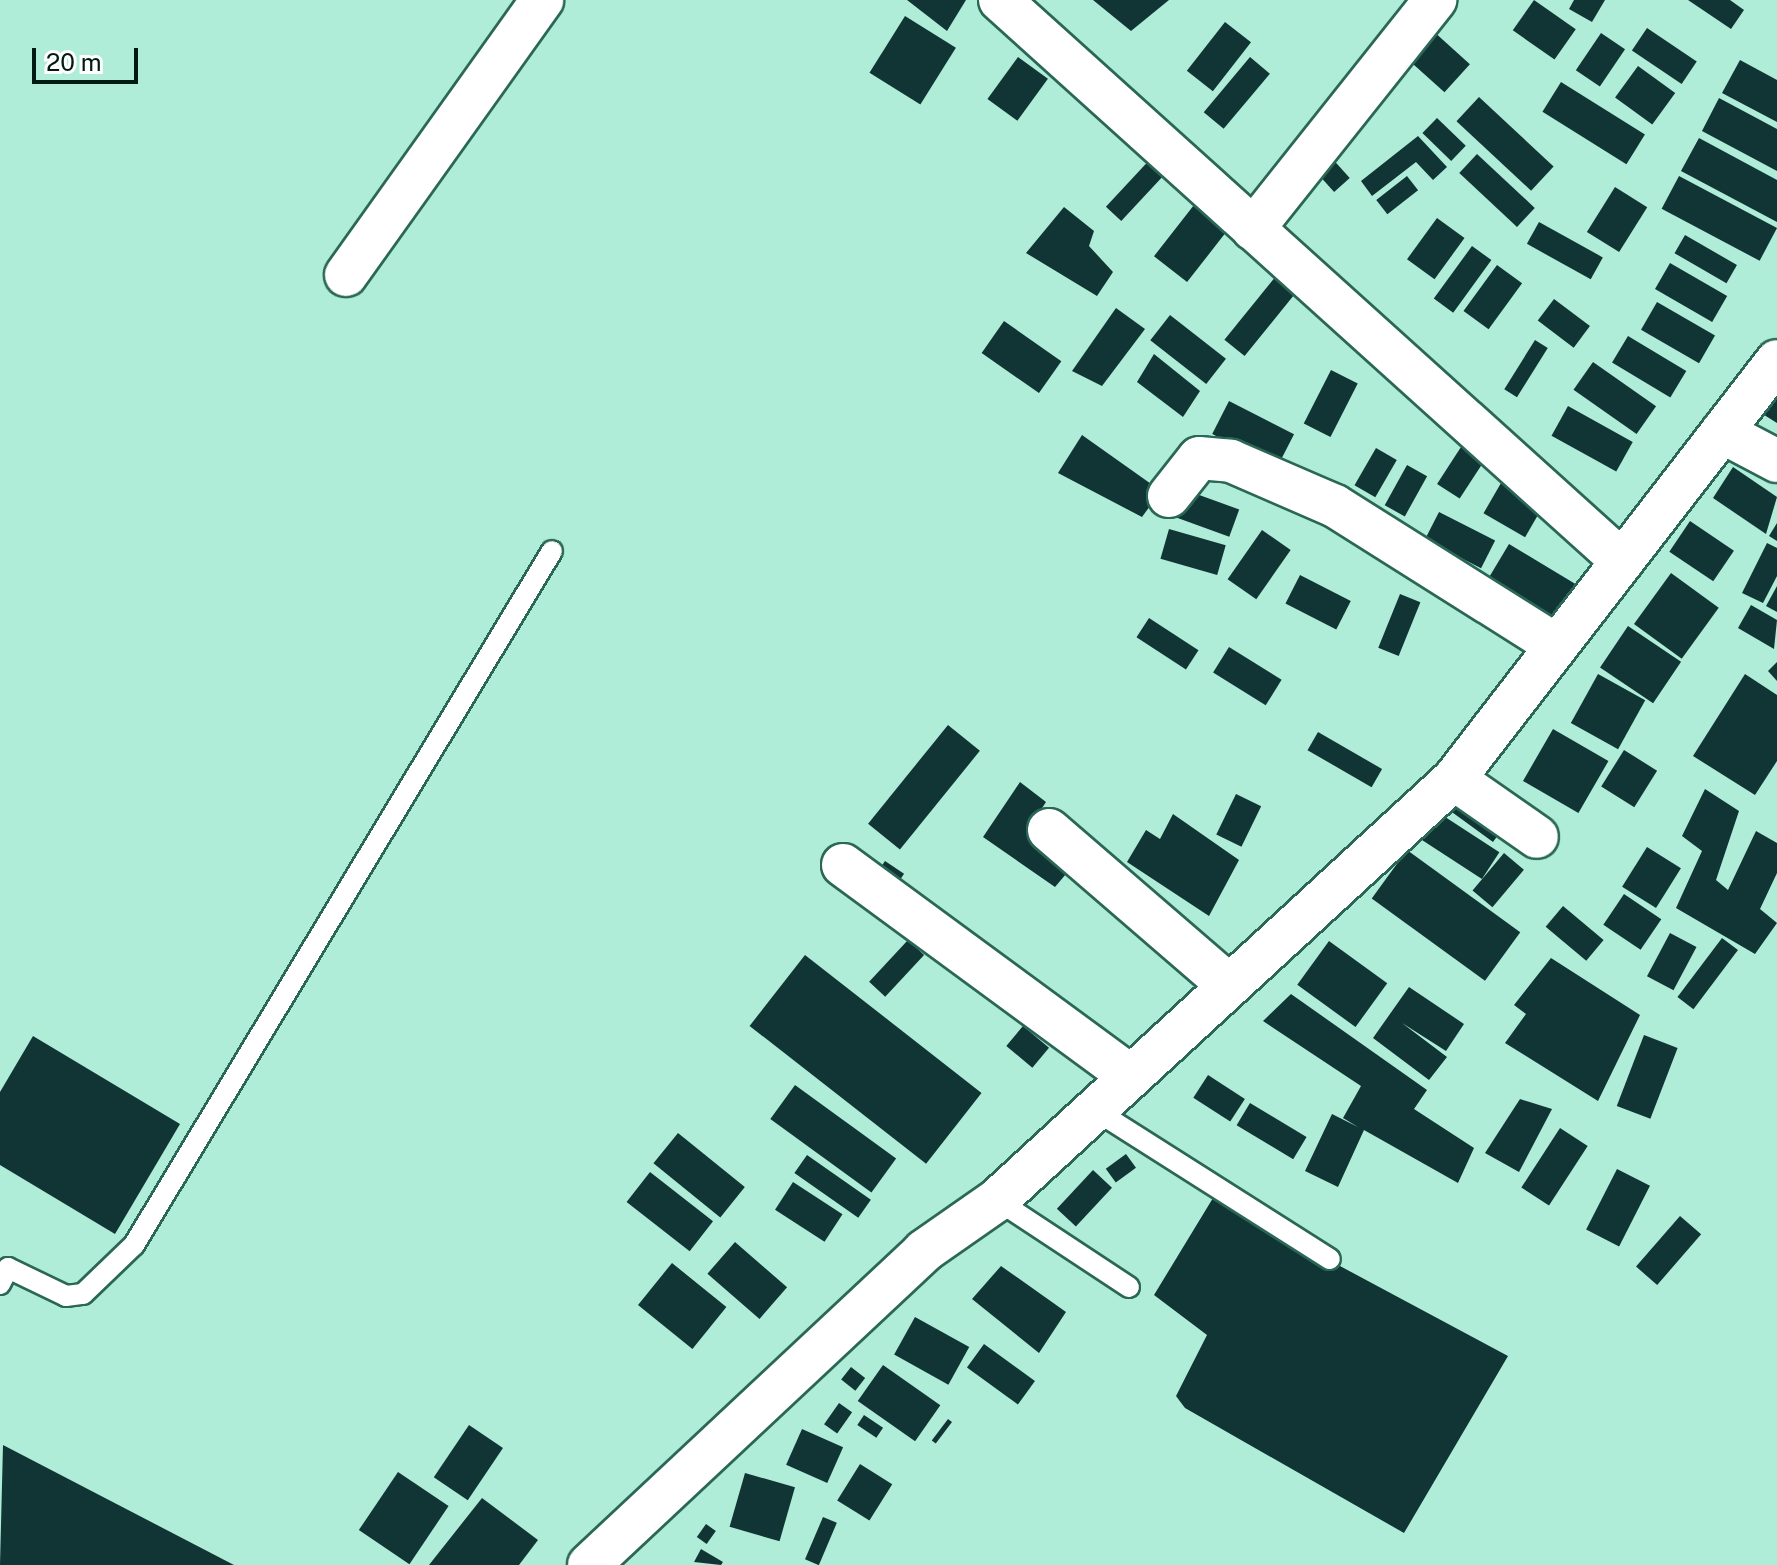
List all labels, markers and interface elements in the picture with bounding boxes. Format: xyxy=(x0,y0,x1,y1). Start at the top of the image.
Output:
scale bar xyxy=(36,32,142,82)
text: 20 m xyxy=(46,48,102,76)

